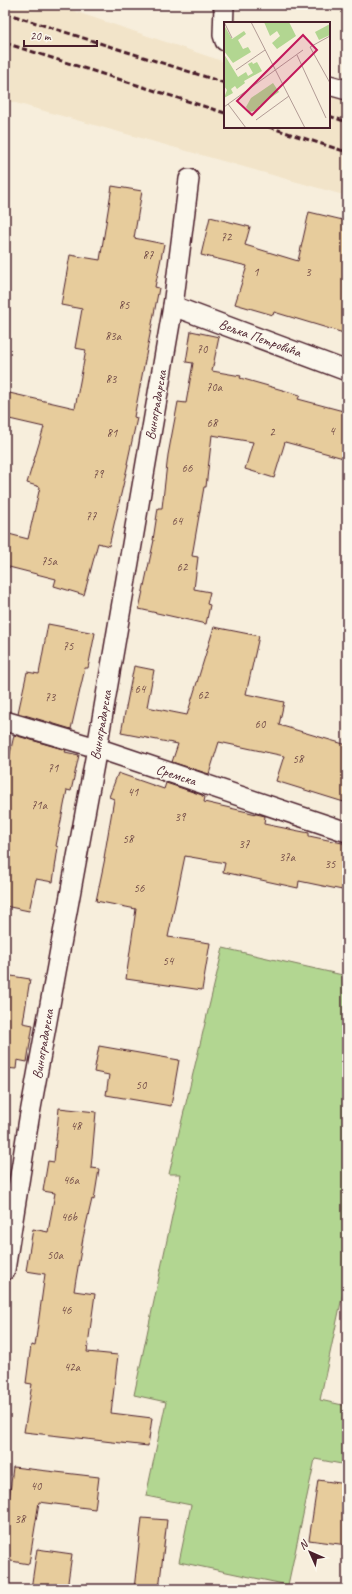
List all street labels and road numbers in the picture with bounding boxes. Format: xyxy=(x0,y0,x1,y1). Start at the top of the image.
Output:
street label: Вељка Петровића xyxy=(217,315,304,361)
street label: Виноградарска xyxy=(142,368,171,441)
street label: Виноградарска xyxy=(87,688,116,761)
street label: Сремска xyxy=(154,761,199,790)
street label: Виноградарска xyxy=(29,1007,58,1080)

